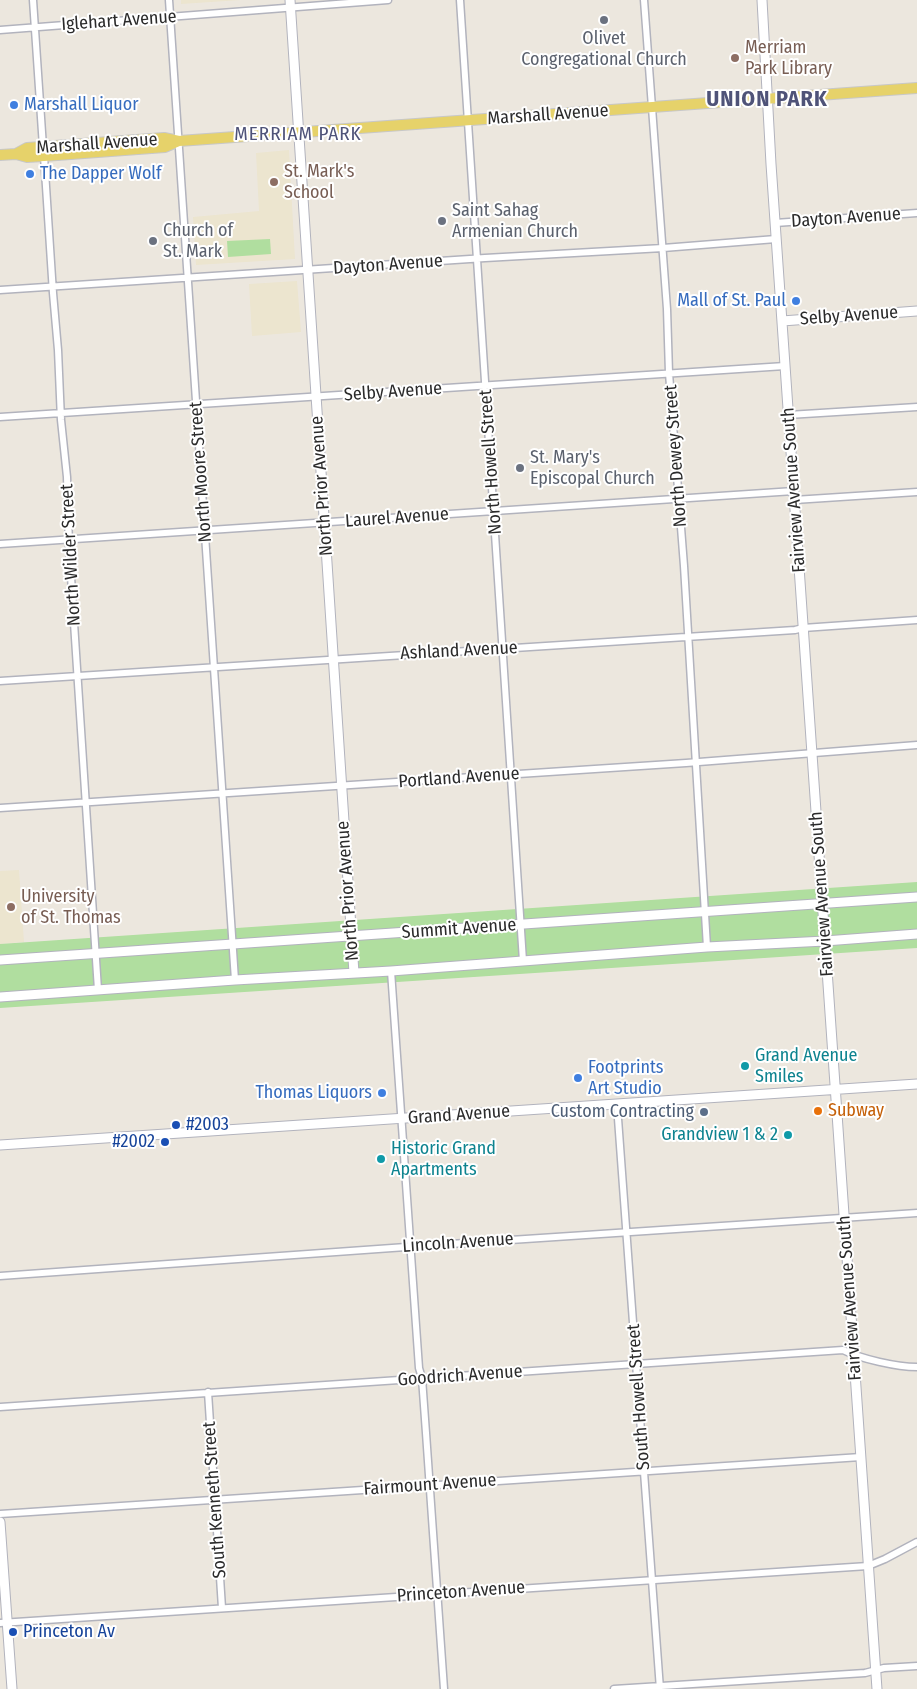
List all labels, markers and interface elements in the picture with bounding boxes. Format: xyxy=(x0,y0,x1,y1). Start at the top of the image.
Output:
street label: Iglehart Avenue xyxy=(61,6,177,36)
marker: Olivet Congregational Church xyxy=(598,14,610,26)
place label: Olivet Congregational Church xyxy=(521,28,687,70)
place label: Merriam Park Library xyxy=(745,37,832,80)
marker: Merriam Park Library xyxy=(729,52,741,64)
district label: UNION PARK xyxy=(705,87,829,113)
place label: Marshall Liquor xyxy=(24,94,139,116)
marker: Marshall Liquor xyxy=(8,99,20,111)
street label: Marshall Avenue xyxy=(487,100,609,130)
district label: MERRIAM PARK xyxy=(233,124,363,146)
street label: Marshall Avenue xyxy=(36,129,158,159)
place label: St. Mark's School xyxy=(284,161,354,203)
place label: The Dapper Wolf xyxy=(40,163,162,185)
marker: The Dapper Wolf xyxy=(24,168,36,180)
marker: St. Mark's School xyxy=(268,176,280,188)
place label: Saint Sahag Armenian Church xyxy=(452,200,578,242)
street label: Dayton Avenue xyxy=(791,203,901,233)
marker: Saint Sahag Armenian Church xyxy=(436,215,448,227)
place label: Church of St. Mark xyxy=(163,220,233,262)
marker: Church of St. Mark xyxy=(147,235,159,247)
street label: Dayton Avenue xyxy=(333,250,443,280)
place label: Mall of St. Paul xyxy=(677,290,786,312)
marker: Mall of St. Paul xyxy=(790,295,802,307)
street label: Selby Avenue xyxy=(799,302,899,330)
street label: Selby Avenue xyxy=(343,378,443,406)
street label: North Dewey Street xyxy=(660,384,692,528)
street label: North Howell Street xyxy=(475,389,507,535)
street label: North Moore Street xyxy=(185,401,217,543)
street label: Fairview Avenue South xyxy=(777,407,811,573)
street label: North Prior Avenue xyxy=(306,415,338,557)
place label: St. Mary's Episcopal Church xyxy=(530,447,655,489)
marker: St. Mary's Episcopal Church xyxy=(514,462,526,474)
street label: North Wilder Street xyxy=(56,483,86,627)
street label: Laurel Avenue xyxy=(344,504,450,532)
street label: Ashland Avenue xyxy=(400,637,518,665)
street label: Portland Avenue xyxy=(398,763,520,793)
street label: Fairview Avenue South xyxy=(805,811,839,977)
street label: North Prior Avenue xyxy=(332,820,364,962)
place label: University of St. Thomas xyxy=(21,886,121,929)
marker: University of St. Thomas xyxy=(5,901,17,913)
street label: Summit Avenue xyxy=(401,914,517,944)
place label: Grand Avenue Smiles xyxy=(755,1045,857,1088)
place label: Footprints Art Studio xyxy=(588,1057,664,1100)
marker: Grand Avenue Smiles xyxy=(739,1060,751,1072)
marker: Footprints Art Studio xyxy=(572,1072,584,1084)
place label: Thomas Liquors xyxy=(256,1082,372,1104)
marker: Thomas Liquors xyxy=(376,1087,388,1099)
place label: Subway xyxy=(828,1100,884,1122)
street label: Grand Avenue xyxy=(407,1101,511,1129)
place label: Custom Contracting xyxy=(551,1101,694,1123)
marker: Subway xyxy=(812,1105,824,1117)
marker: Custom Contracting xyxy=(698,1106,710,1118)
place label: #2003 xyxy=(186,1114,229,1136)
marker: #2003 xyxy=(170,1119,182,1131)
place label: Grandview 1 & 2 xyxy=(661,1124,778,1146)
marker: Grandview 1 & 2 xyxy=(782,1129,794,1141)
place label: #2002 xyxy=(112,1131,155,1153)
marker: #2002 xyxy=(159,1136,171,1148)
place label: Historic Grand Apartments xyxy=(391,1138,496,1180)
marker: Historic Grand Apartments xyxy=(375,1153,387,1165)
street label: Fairview Avenue South xyxy=(833,1215,867,1381)
street label: Lincoln Avenue xyxy=(402,1228,514,1258)
street label: South Howell Street xyxy=(623,1323,655,1471)
street label: Goodrich Avenue xyxy=(397,1361,523,1391)
street label: South Kenneth Street xyxy=(199,1421,231,1579)
street label: Fairmount Avenue xyxy=(363,1470,497,1500)
street label: Princeton Avenue xyxy=(396,1577,526,1607)
place label: Princeton Av xyxy=(23,1621,115,1643)
marker: Princeton Av xyxy=(7,1626,19,1638)

